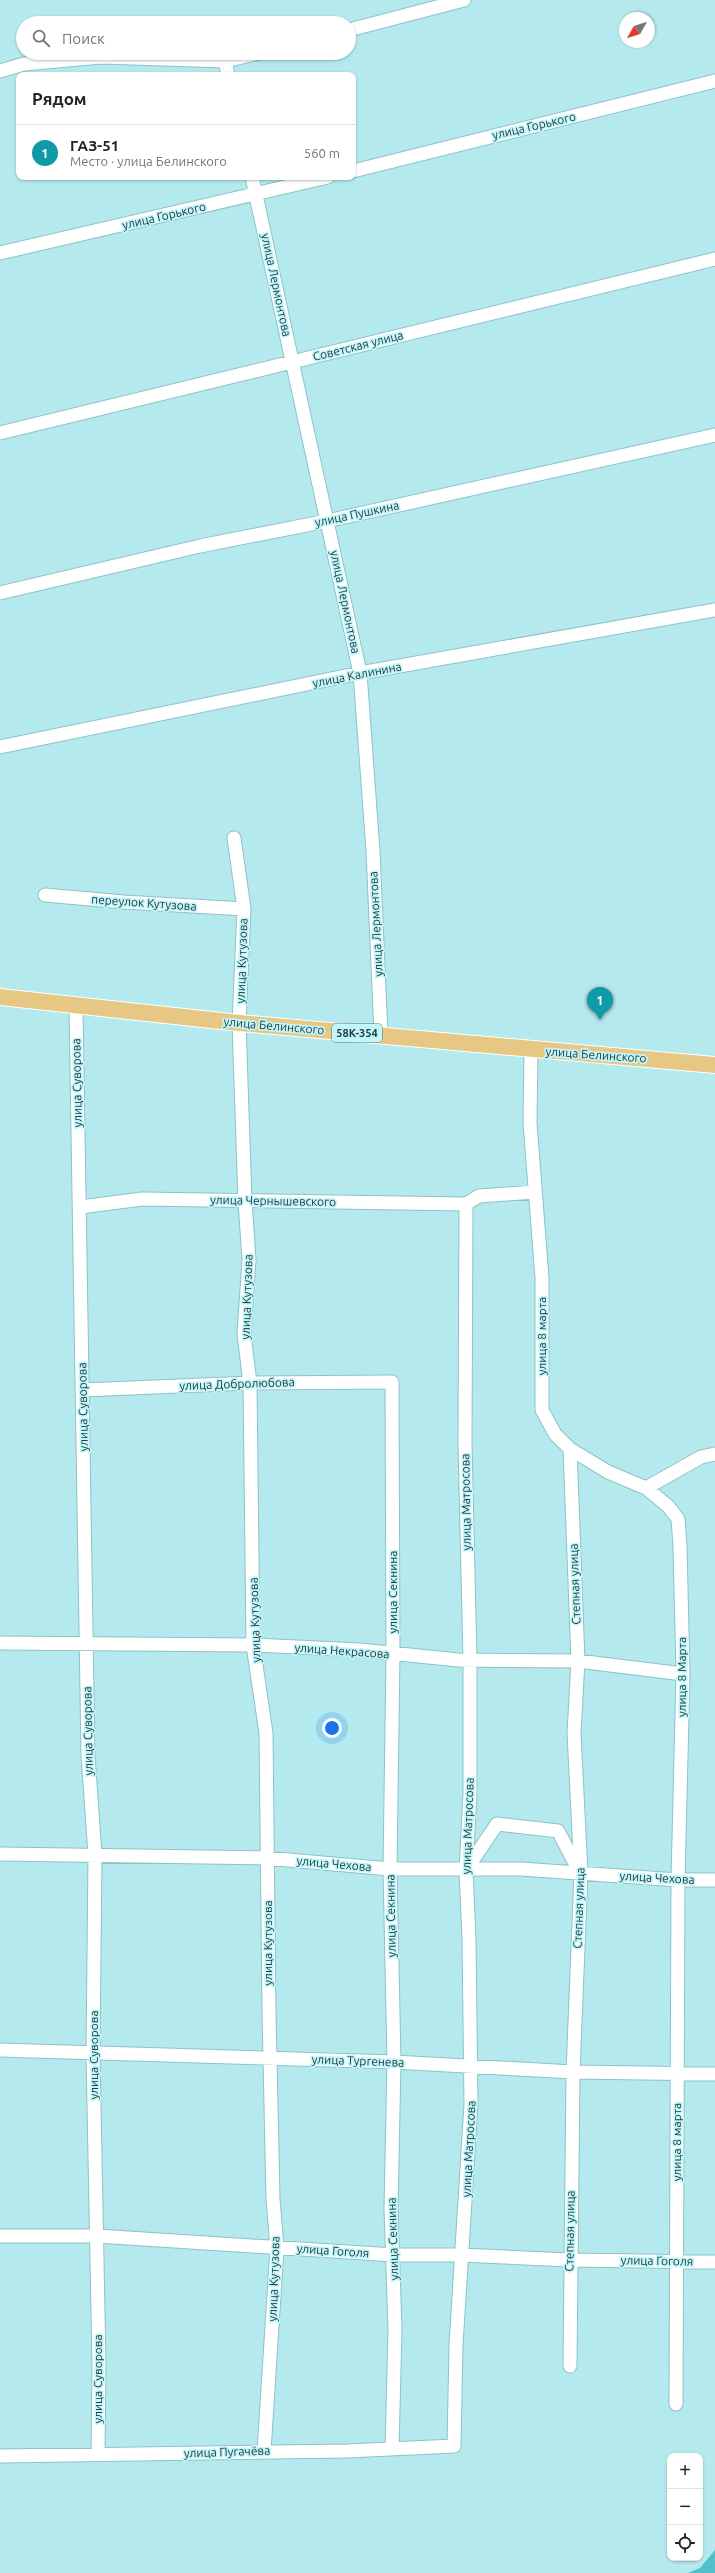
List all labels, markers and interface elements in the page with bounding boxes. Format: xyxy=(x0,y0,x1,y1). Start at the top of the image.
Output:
north arrow xyxy=(619,12,655,48)
search box xyxy=(16,16,356,60)
icon: search xyxy=(30,27,52,49)
text: Поиск xyxy=(62,30,105,47)
text: Рядом xyxy=(32,89,87,108)
street label: улица Горького xyxy=(491,110,577,141)
text: ГАЗ-51 xyxy=(70,137,119,154)
text: 1 xyxy=(41,146,49,160)
text: 560 m xyxy=(304,146,340,160)
text: Место · улица Белинского xyxy=(70,154,227,168)
street label: улица Горького xyxy=(121,200,207,231)
street label: улица Лермонтова xyxy=(259,232,294,338)
street label: Советская улица xyxy=(311,328,405,363)
street label: улица Пушкина xyxy=(314,498,400,529)
street label: улица Лермонтова xyxy=(328,549,363,655)
street label: улица Калинина xyxy=(311,659,403,690)
street label: улица Лермонтова xyxy=(366,871,385,977)
street label: переулок Кутузова xyxy=(91,892,197,913)
street label: улица Кутузова xyxy=(234,918,249,1004)
pin: 1 xyxy=(587,987,613,1020)
street label: улица Белинского xyxy=(223,1015,325,1036)
road number: 58К-354 xyxy=(332,1024,382,1042)
street label: улица Суворова xyxy=(69,1038,84,1128)
street label: улица Белинского xyxy=(545,1044,647,1065)
street label: улица Чернышевского xyxy=(210,1193,336,1208)
street label: улица Кутузова xyxy=(239,1254,254,1340)
street label: улица 8 марта xyxy=(535,1297,548,1375)
street label: улица Суворова xyxy=(75,1362,90,1452)
street label: улица Добролюбова xyxy=(179,1375,295,1392)
street label: улица Матросова xyxy=(458,1453,473,1551)
street label: Степная улица xyxy=(567,1543,582,1625)
street label: улица Секнина xyxy=(386,1550,399,1634)
street label: улица Кутузова xyxy=(247,1577,262,1663)
street label: улица 8 Марта xyxy=(675,1637,688,1717)
street label: улица Некрасова xyxy=(294,1641,390,1660)
street label: улица Суворова xyxy=(80,1686,95,1776)
your location xyxy=(322,1718,342,1738)
street label: улица Матросова xyxy=(459,1777,476,1875)
street label: улица Чехова xyxy=(296,1854,372,1873)
street label: Степная улица xyxy=(571,1867,586,1949)
street label: улица Чехова xyxy=(619,1869,695,1886)
street label: улица Секнина xyxy=(383,1874,398,1958)
street label: улица Кутузова xyxy=(261,1900,274,1986)
street label: улица Суворова xyxy=(87,2010,100,2100)
street label: улица Тургенева xyxy=(311,2052,405,2069)
street label: улица Матросова xyxy=(459,2100,478,2198)
street label: улица 8 марта xyxy=(670,2103,683,2181)
street label: Степная улица xyxy=(562,2190,577,2272)
street label: улица Секнина xyxy=(385,2197,400,2281)
street label: улица Кутузова xyxy=(266,2236,281,2322)
street label: улица Гоголя xyxy=(296,2241,370,2260)
street label: улица Гоголя xyxy=(621,2253,693,2268)
street label: улица Суворова xyxy=(91,2334,104,2424)
street label: улица Пугачёва xyxy=(184,2443,270,2460)
map controls xyxy=(667,2453,703,2561)
button: + xyxy=(667,2453,703,2489)
button: − xyxy=(667,2489,703,2525)
button: locate xyxy=(667,2525,703,2561)

